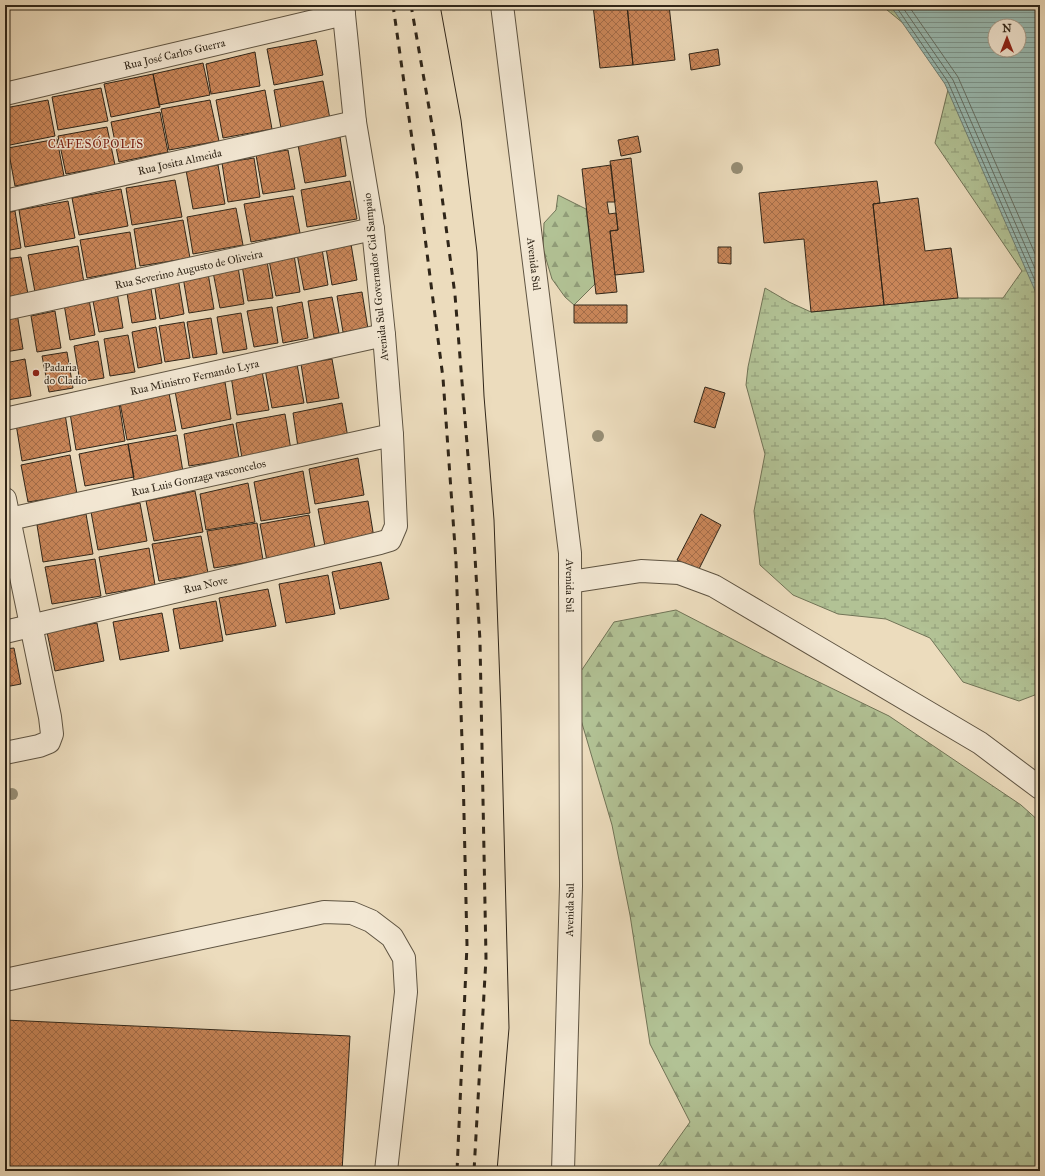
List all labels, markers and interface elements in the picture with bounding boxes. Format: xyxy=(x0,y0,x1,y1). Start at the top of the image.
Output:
north arrow xyxy=(987,18,1027,58)
text: N xyxy=(1002,22,1012,35)
street label: Rua José Carlos Guerra xyxy=(122,36,227,72)
district label: CAFESÓPOLIS xyxy=(48,135,144,151)
street label: Rua Josita Almeida xyxy=(136,146,223,177)
street label: Avenida Sul Governador Cid Sampaio xyxy=(361,192,391,363)
street label: Avenida Sul xyxy=(524,236,544,291)
street label: Rua Severino Augusto de Oliveira xyxy=(114,247,264,291)
street label: Rua Ministro Fernando Lyra xyxy=(129,356,260,398)
place label: Padaria do Cladio xyxy=(44,361,87,387)
marker: Padaria do Cladio xyxy=(31,368,41,378)
street label: Rua Luis Gonzaga vasconcelos xyxy=(130,456,267,499)
street label: Avenida Sul xyxy=(564,558,577,613)
street label: Rua Nove xyxy=(182,573,229,596)
street label: Avenida Sul xyxy=(563,883,577,938)

